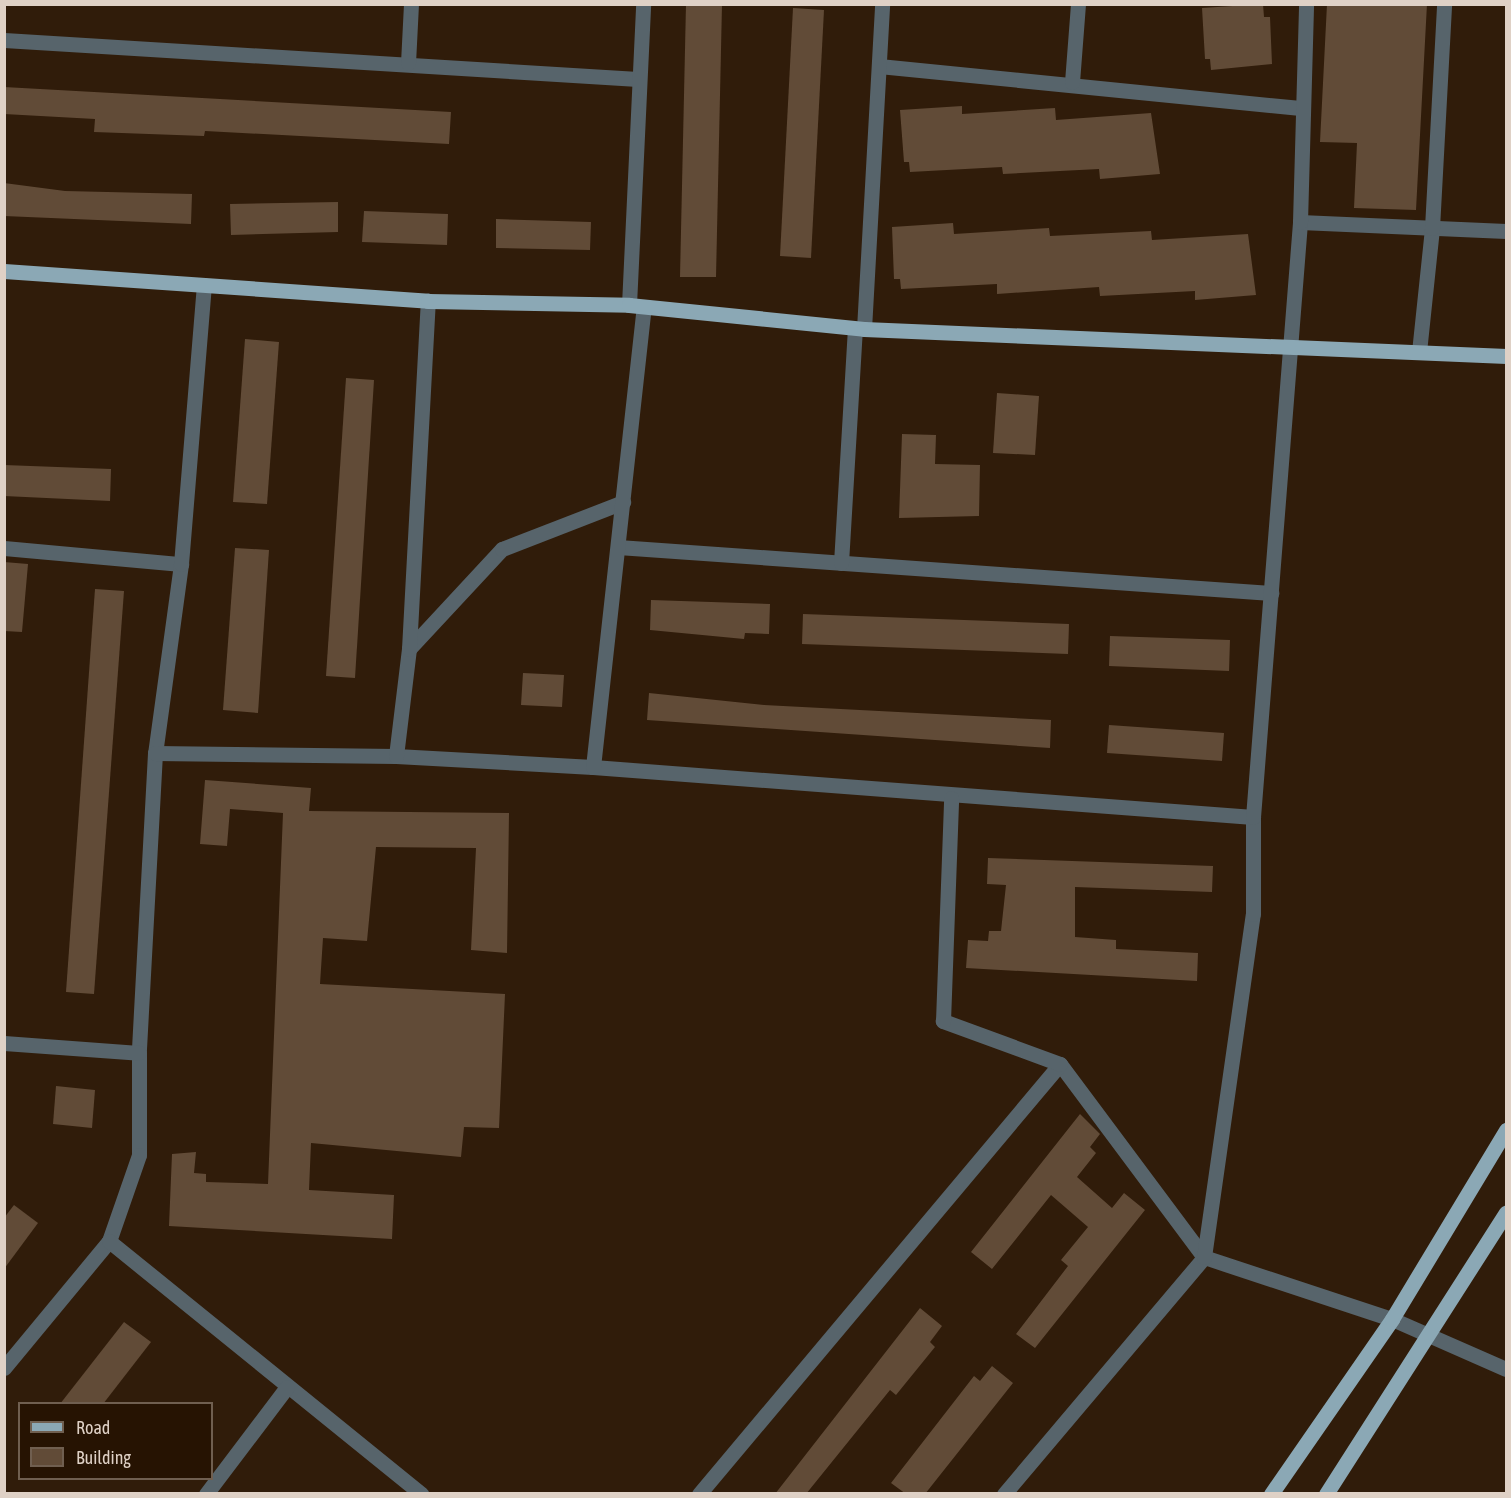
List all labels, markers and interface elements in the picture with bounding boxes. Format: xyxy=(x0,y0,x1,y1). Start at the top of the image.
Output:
legend xyxy=(18,1402,213,1480)
text: Road xyxy=(76,1417,110,1438)
text: Building xyxy=(76,1447,131,1468)

